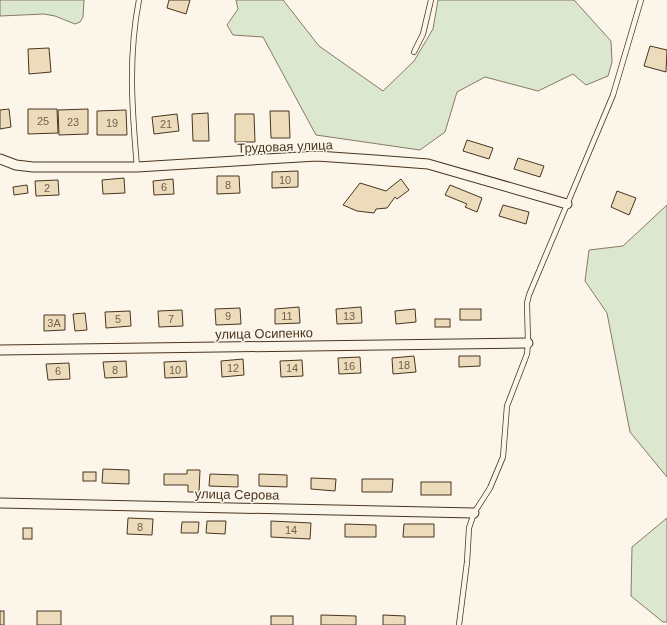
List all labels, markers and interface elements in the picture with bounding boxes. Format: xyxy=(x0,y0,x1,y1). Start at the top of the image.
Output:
house number: 25 xyxy=(37,115,49,127)
house number: 23 xyxy=(67,116,79,128)
house number: 19 xyxy=(106,117,118,129)
house number: 21 xyxy=(160,118,172,130)
street label: Трудовая улица xyxy=(237,137,334,156)
house number: 10 xyxy=(279,174,291,186)
house number: 8 xyxy=(225,179,231,191)
house number: 6 xyxy=(161,181,167,193)
house number: 2 xyxy=(44,182,50,194)
house number: 9 xyxy=(225,310,231,322)
house number: 11 xyxy=(281,310,293,322)
house number: 13 xyxy=(343,310,355,322)
house number: 5 xyxy=(115,313,121,325)
house number: 7 xyxy=(168,313,174,325)
house number: 3А xyxy=(47,317,61,329)
street label: улица Осипенко xyxy=(215,325,313,342)
house number: 18 xyxy=(398,359,410,371)
house number: 16 xyxy=(343,360,355,372)
house number: 12 xyxy=(227,362,239,374)
house number: 14 xyxy=(286,362,298,374)
house number: 8 xyxy=(112,364,118,376)
house number: 10 xyxy=(169,364,181,376)
house number: 6 xyxy=(55,365,61,377)
street label: улица Серова xyxy=(195,486,280,503)
house number: 8 xyxy=(137,521,143,533)
house number: 14 xyxy=(285,524,297,536)

